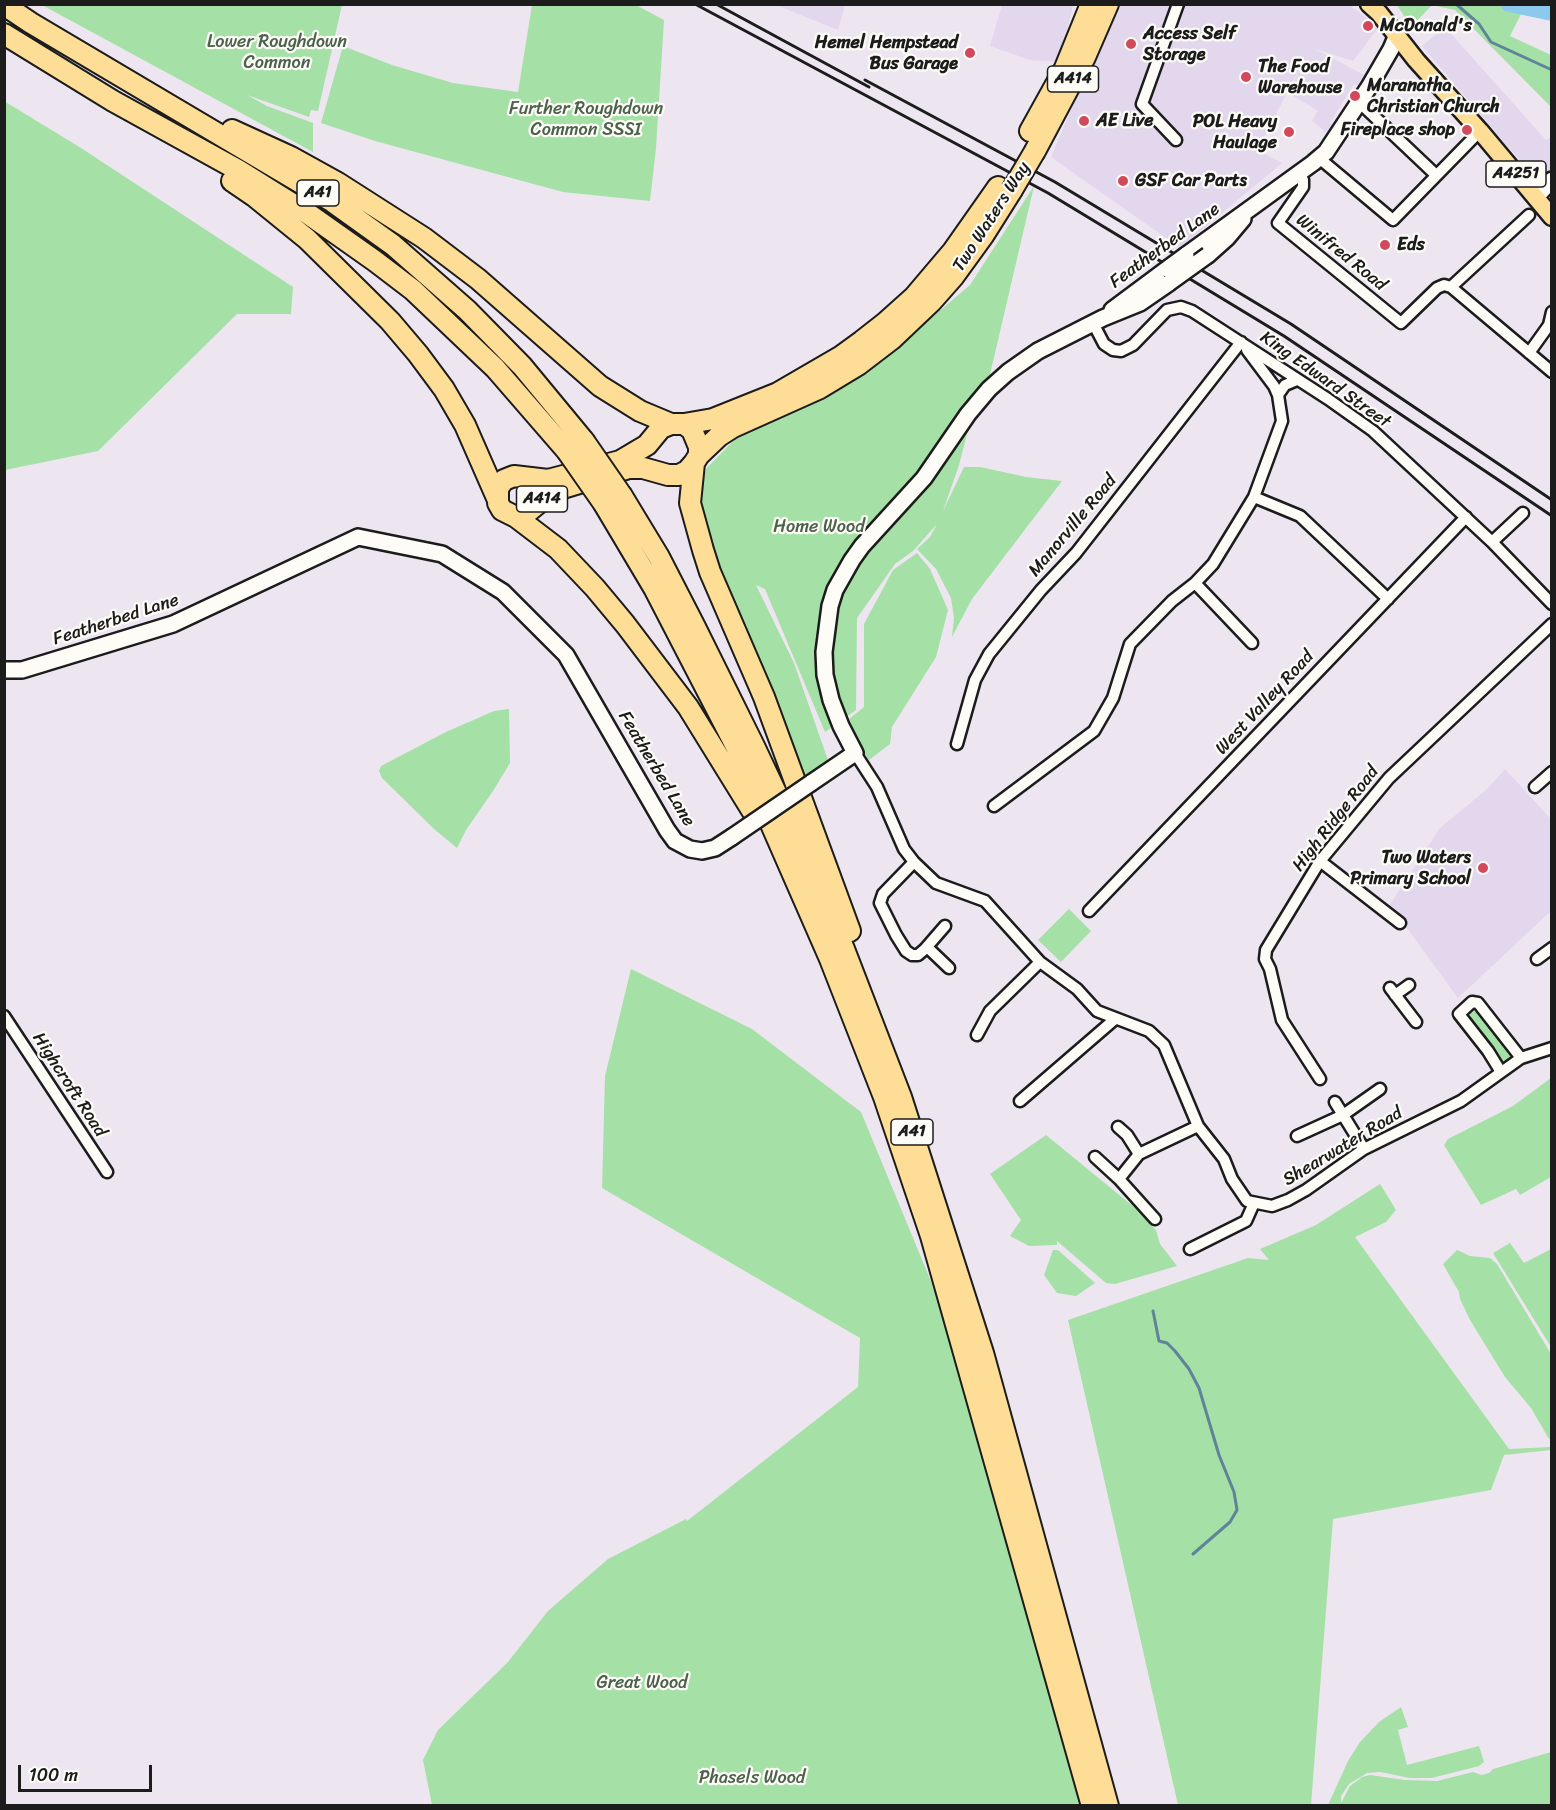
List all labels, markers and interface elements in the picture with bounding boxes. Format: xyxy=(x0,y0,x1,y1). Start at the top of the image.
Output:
place label: McDonald's xyxy=(1380,15,1472,37)
marker: McDonald's xyxy=(1361,19,1375,33)
place label: Access Self Storage xyxy=(1143,23,1236,66)
park label: Lower Roughdown Common xyxy=(207,31,347,74)
place label: Hemel Hempstead Bus Garage xyxy=(815,32,958,74)
marker: Access Self Storage xyxy=(1124,37,1138,51)
marker: Hemel Hempstead Bus Garage xyxy=(963,46,977,60)
place label: The Food Warehouse xyxy=(1258,56,1342,98)
road number: A414 xyxy=(1048,66,1098,92)
marker: The Food Warehouse xyxy=(1239,70,1253,84)
place label: Maranatha Christian Church xyxy=(1367,75,1500,118)
marker: Maranatha Christian Church xyxy=(1348,89,1362,103)
park label: Further Roughdown Common SSSI xyxy=(509,98,663,140)
place label: AE Live xyxy=(1096,110,1153,132)
place label: POL Heavy Haulage xyxy=(1193,111,1277,154)
marker: AE Live xyxy=(1077,114,1091,128)
place label: Fireplace shop xyxy=(1341,119,1455,141)
marker: Fireplace shop xyxy=(1460,123,1474,137)
marker: POL Heavy Haulage xyxy=(1282,125,1296,139)
street label: Two Waters Way xyxy=(949,158,1035,276)
road number: A4251 xyxy=(1486,161,1546,187)
place label: GSF Car Parts xyxy=(1135,170,1247,192)
marker: GSF Car Parts xyxy=(1116,174,1130,188)
road number: A41 xyxy=(297,180,339,206)
street label: Featherbed Lane xyxy=(1106,199,1224,293)
street label: Winifred Road xyxy=(1291,210,1391,296)
place label: Eds xyxy=(1397,234,1425,256)
marker: Eds xyxy=(1378,238,1392,252)
street label: King Edward Street xyxy=(1256,327,1394,433)
street label: Manorville Road xyxy=(1024,471,1122,581)
road number: A414 xyxy=(516,486,568,512)
park label: Home Wood xyxy=(773,516,865,538)
street label: Featherbed Lane xyxy=(50,589,182,651)
street label: West Valley Road xyxy=(1211,646,1319,760)
street label: Featherbed Lane xyxy=(613,707,699,831)
street label: High Ridge Road xyxy=(1288,762,1384,876)
place label: Two Waters Primary School xyxy=(1350,847,1471,890)
marker: Two Waters Primary School xyxy=(1476,861,1490,875)
street label: Highcroft Road xyxy=(27,1029,111,1141)
street label: Shearwater Road xyxy=(1279,1103,1407,1191)
road number: A41 xyxy=(891,1119,933,1145)
park label: Great Wood xyxy=(596,1672,688,1694)
scale bar xyxy=(21,1753,154,1791)
text: 100 m xyxy=(29,1759,78,1791)
park label: Phasels Wood xyxy=(699,1767,805,1789)

